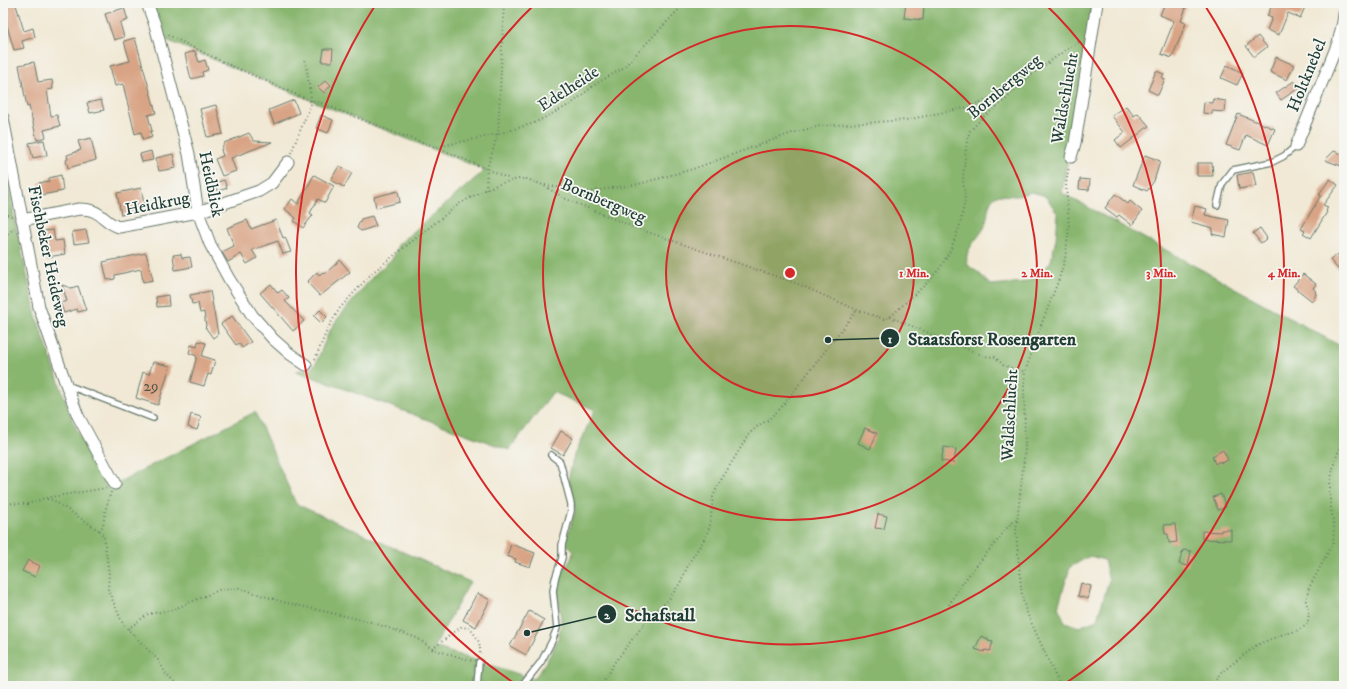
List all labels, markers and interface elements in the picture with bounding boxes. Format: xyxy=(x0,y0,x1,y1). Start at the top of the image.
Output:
street label: Holtknebel xyxy=(1282,36,1332,115)
street label: Bornbergweg xyxy=(963,49,1047,124)
street label: Waldschlucht xyxy=(1046,50,1084,146)
street label: Edelheide xyxy=(534,61,603,117)
street label: Heidblick xyxy=(193,149,229,220)
street label: Bornbergweg xyxy=(558,173,650,229)
street label: Fischbeker Heideweg xyxy=(22,183,74,330)
street label: Heidkrug xyxy=(123,187,192,221)
centre of rings xyxy=(783,266,797,280)
text: 1 Min. xyxy=(899,266,929,281)
text: 2 Min. xyxy=(1021,266,1053,281)
text: 3 Min. xyxy=(1146,266,1176,281)
text: 4 Min. xyxy=(1267,266,1300,281)
callout: Staatsforst Rosengarten xyxy=(880,323,1084,353)
text: Staatsforst Rosengarten xyxy=(908,329,1077,351)
text: 1 xyxy=(888,332,893,347)
street label: Waldschlucht xyxy=(997,368,1023,463)
house number: 29 xyxy=(144,377,158,396)
callout: Schafstall xyxy=(597,599,703,629)
text: Schafstall xyxy=(625,605,696,627)
text: 2 xyxy=(604,608,611,623)

